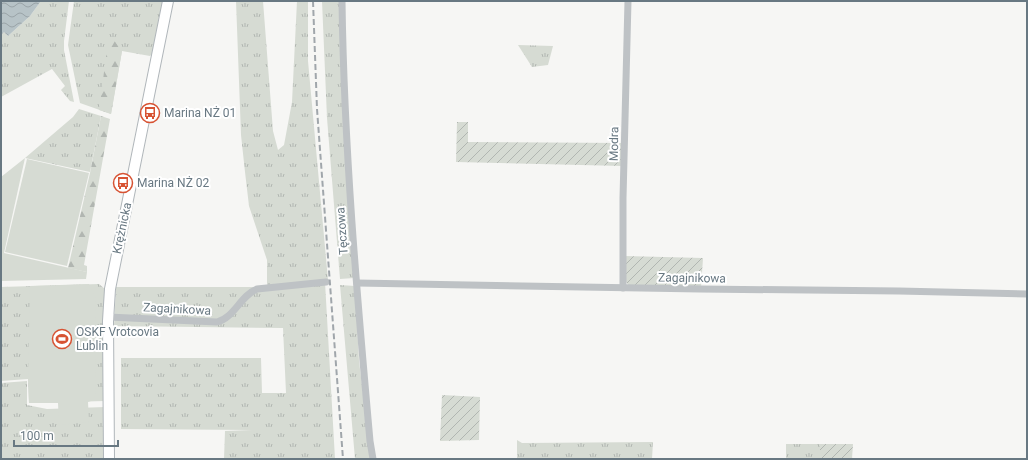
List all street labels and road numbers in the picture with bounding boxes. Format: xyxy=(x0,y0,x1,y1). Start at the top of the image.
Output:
street label: Modra xyxy=(607,127,621,161)
street label: Krężnicka xyxy=(110,201,134,255)
street label: Tęczowa xyxy=(333,207,351,255)
street label: Zagajnikowa xyxy=(658,270,726,286)
street label: Zagajnikowa xyxy=(143,300,211,318)

